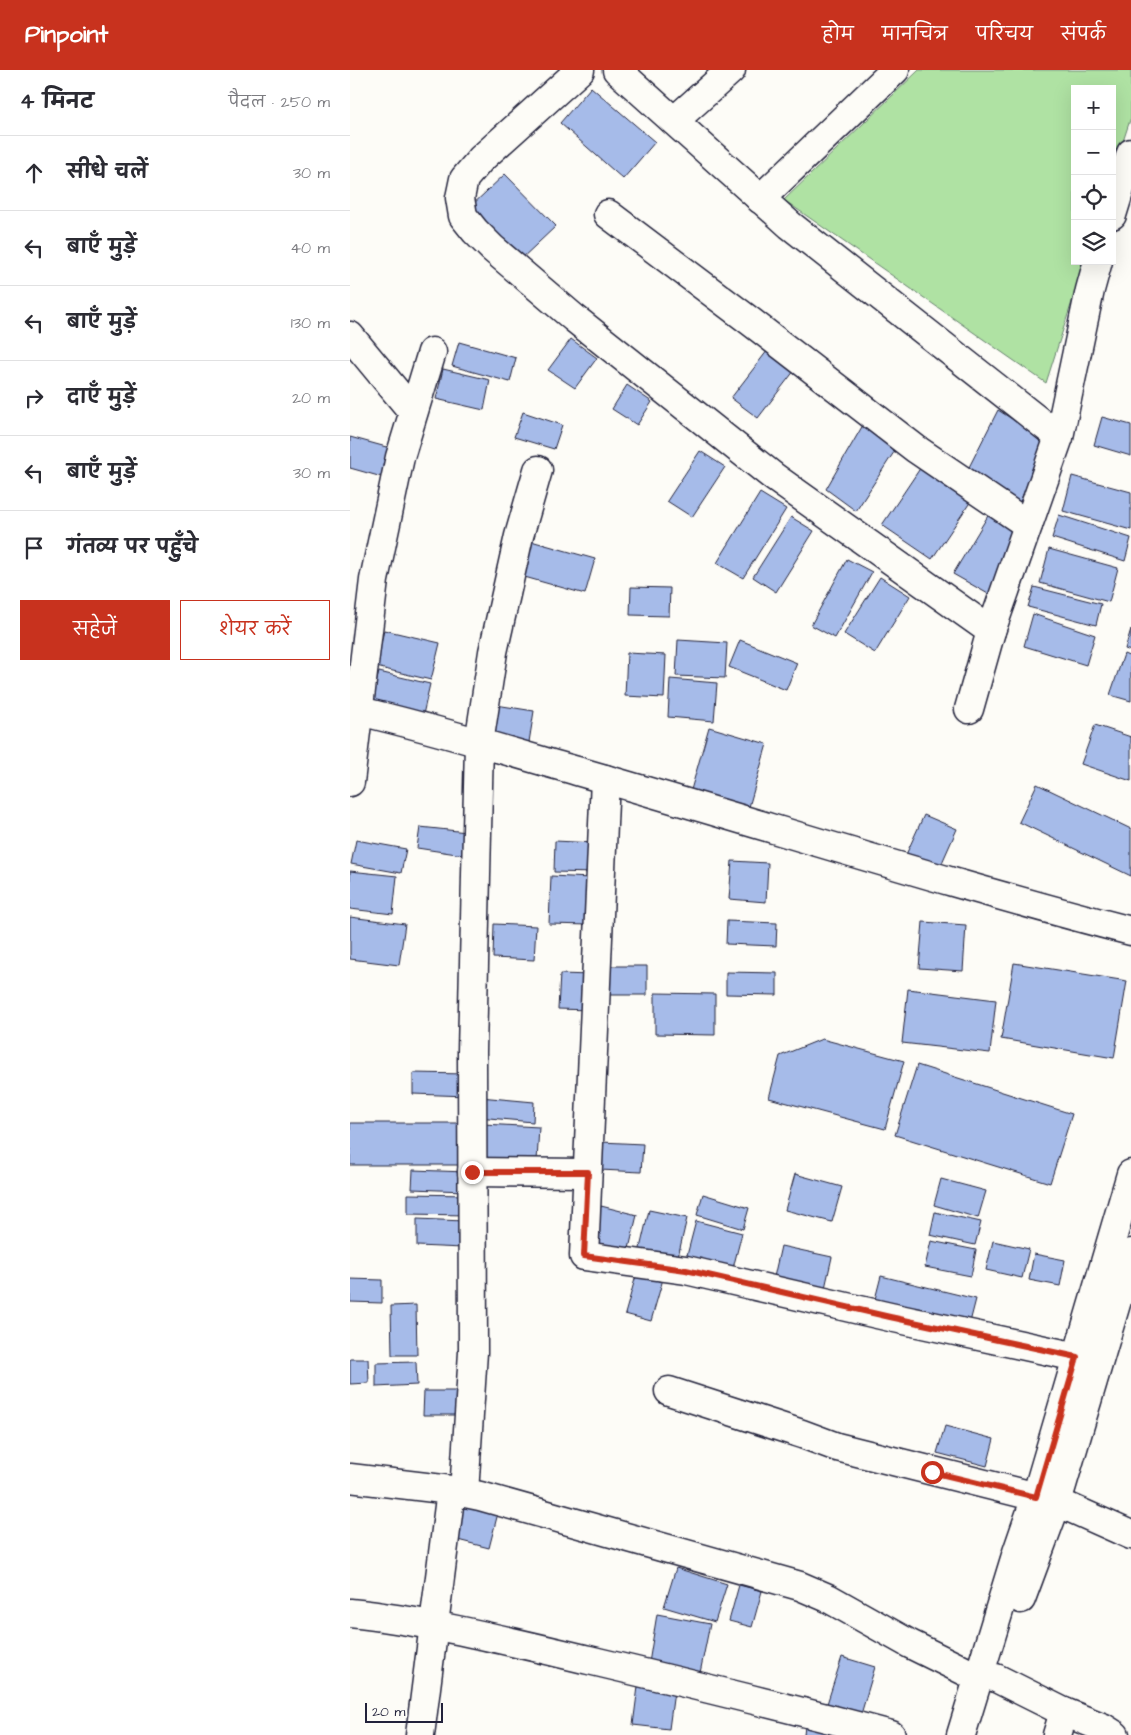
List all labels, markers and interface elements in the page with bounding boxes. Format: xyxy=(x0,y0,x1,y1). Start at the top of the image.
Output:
text: Pinpoint xyxy=(25,18,108,52)
text: होम xyxy=(822,22,854,47)
text: मानचित्र xyxy=(882,22,948,47)
text: परिचय xyxy=(976,22,1033,47)
text: संपर्क xyxy=(1061,22,1106,47)
map controls xyxy=(1071,85,1116,265)
button: + xyxy=(1071,85,1116,130)
text: 4 मिनट xyxy=(20,87,94,116)
text: पैदल · 250 m xyxy=(228,91,330,113)
button: − xyxy=(1071,130,1116,175)
icon: ahead xyxy=(20,159,48,187)
text: सीधे चलें xyxy=(67,159,148,186)
text: 30 m xyxy=(293,162,330,184)
button: locate xyxy=(1071,175,1116,220)
button: layers xyxy=(1071,220,1116,265)
icon: left xyxy=(20,234,48,262)
text: बाएँ मुड़ें xyxy=(67,234,136,261)
text: 40 m xyxy=(290,237,330,259)
icon: left xyxy=(20,309,48,337)
text: बाएँ मुड़ें xyxy=(67,309,136,336)
text: 130 m xyxy=(291,312,330,334)
icon: right xyxy=(20,384,48,412)
text: दाएँ मुड़ें xyxy=(67,384,136,411)
text: 20 m xyxy=(292,387,330,409)
icon: left xyxy=(20,459,48,487)
text: बाएँ मुड़ें xyxy=(67,459,136,486)
text: 30 m xyxy=(293,462,330,484)
icon: arrive xyxy=(20,534,48,562)
text: गंतव्य पर पहुँचे xyxy=(67,534,198,561)
button: सहेजें xyxy=(20,600,170,660)
button: शेयर करें xyxy=(180,600,330,660)
route end xyxy=(461,1161,484,1184)
route start xyxy=(921,1461,944,1484)
scale bar xyxy=(365,1700,442,1723)
text: 20 m xyxy=(372,1702,405,1722)

